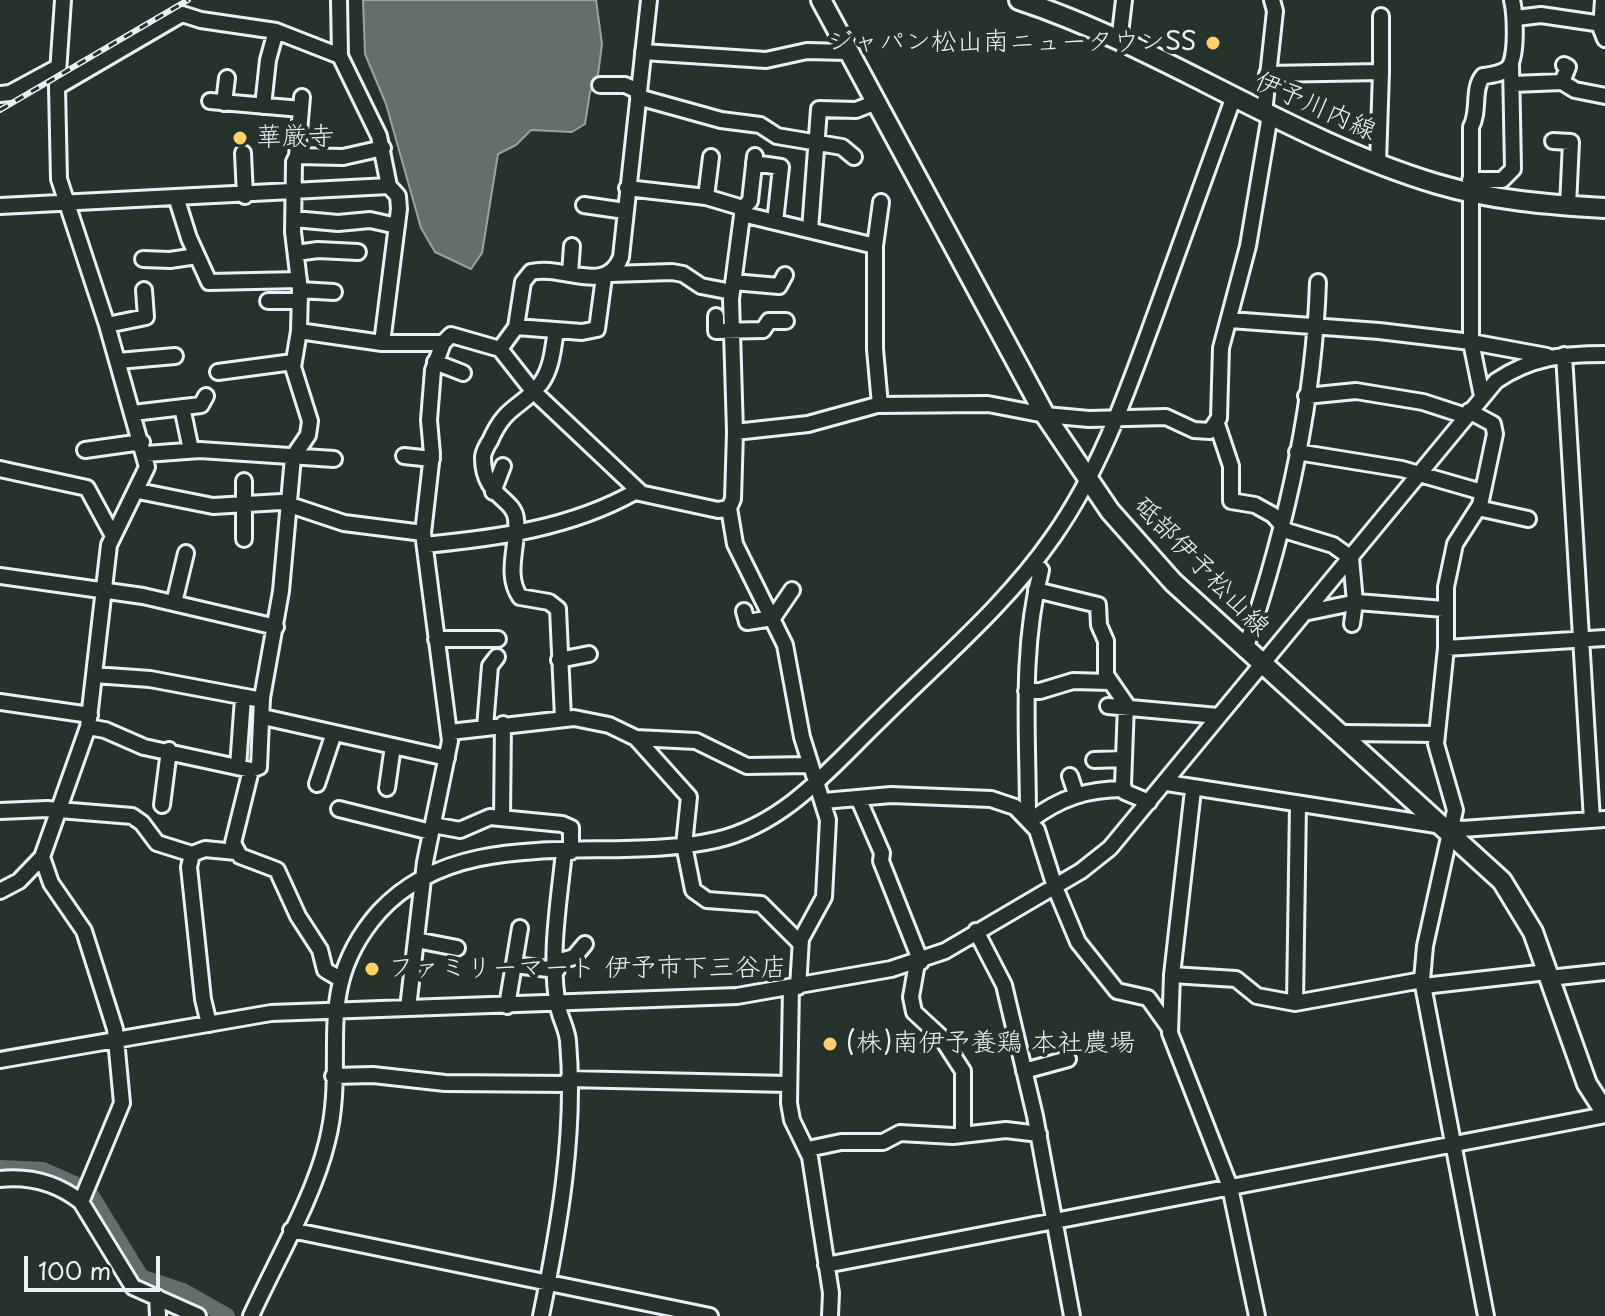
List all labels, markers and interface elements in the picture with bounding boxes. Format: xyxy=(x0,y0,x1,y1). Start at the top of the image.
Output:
place label: ジャパン松山南ニュータウンSS xyxy=(827,27,1197,59)
marker: ジャパン松山南ニュータウンSS xyxy=(1204,34,1222,52)
street label: 伊予川内線 xyxy=(1249,66,1381,148)
place label: 華厳寺 xyxy=(256,122,334,154)
marker: 華厳寺 xyxy=(231,129,249,147)
street label: 砥部伊予松山線 xyxy=(1127,491,1275,643)
place label: ファミリーマート 伊予市下三谷店 xyxy=(388,953,786,985)
marker: ファミリーマート 伊予市下三谷店 xyxy=(363,960,381,978)
place label: (株)南伊予養鶏 本社農場 xyxy=(846,1028,1135,1060)
marker: (株)南伊予養鶏 本社農場 xyxy=(821,1035,839,1053)
scale bar xyxy=(28,1240,164,1290)
text: 100 m xyxy=(38,1252,111,1288)

